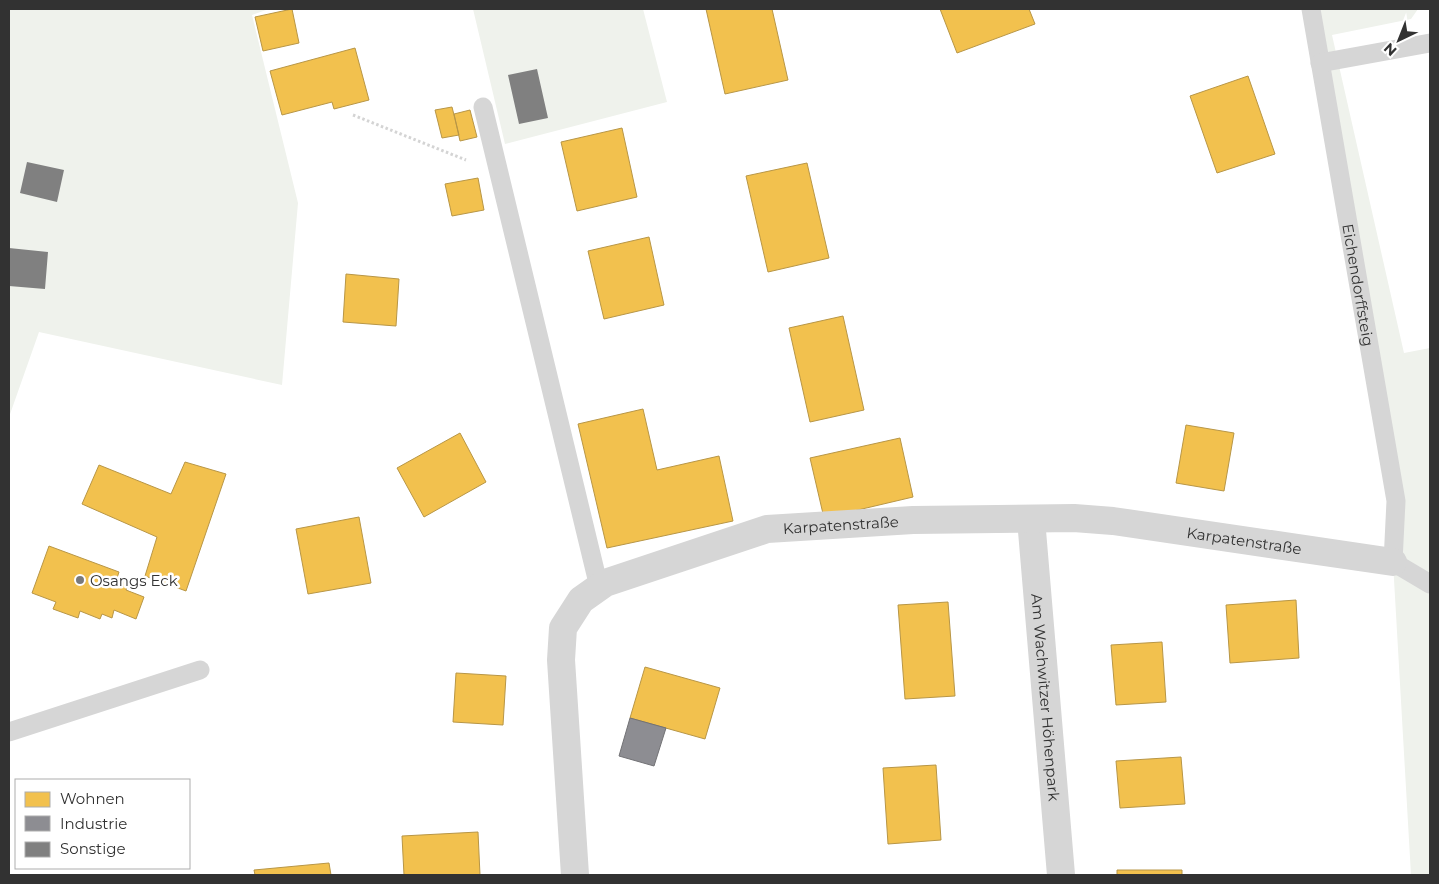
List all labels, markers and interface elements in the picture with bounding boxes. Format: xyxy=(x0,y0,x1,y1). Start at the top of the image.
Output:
north arrow xyxy=(1374,15,1424,65)
text: N xyxy=(1380,39,1400,60)
street label: Eichendorffsteig xyxy=(1339,222,1379,348)
street label: Karpatenstraße xyxy=(782,511,899,537)
street label: Karpatenstraße xyxy=(1185,522,1303,558)
place label: Osangs Eck xyxy=(90,571,178,590)
marker: Osangs Eck xyxy=(74,574,86,586)
street label: Am Wachwitzer Höhenpark xyxy=(1028,593,1064,802)
legend xyxy=(15,779,190,869)
text: Wohnen xyxy=(60,789,125,808)
text: Industrie xyxy=(60,814,127,833)
text: Sonstige xyxy=(60,839,126,858)

